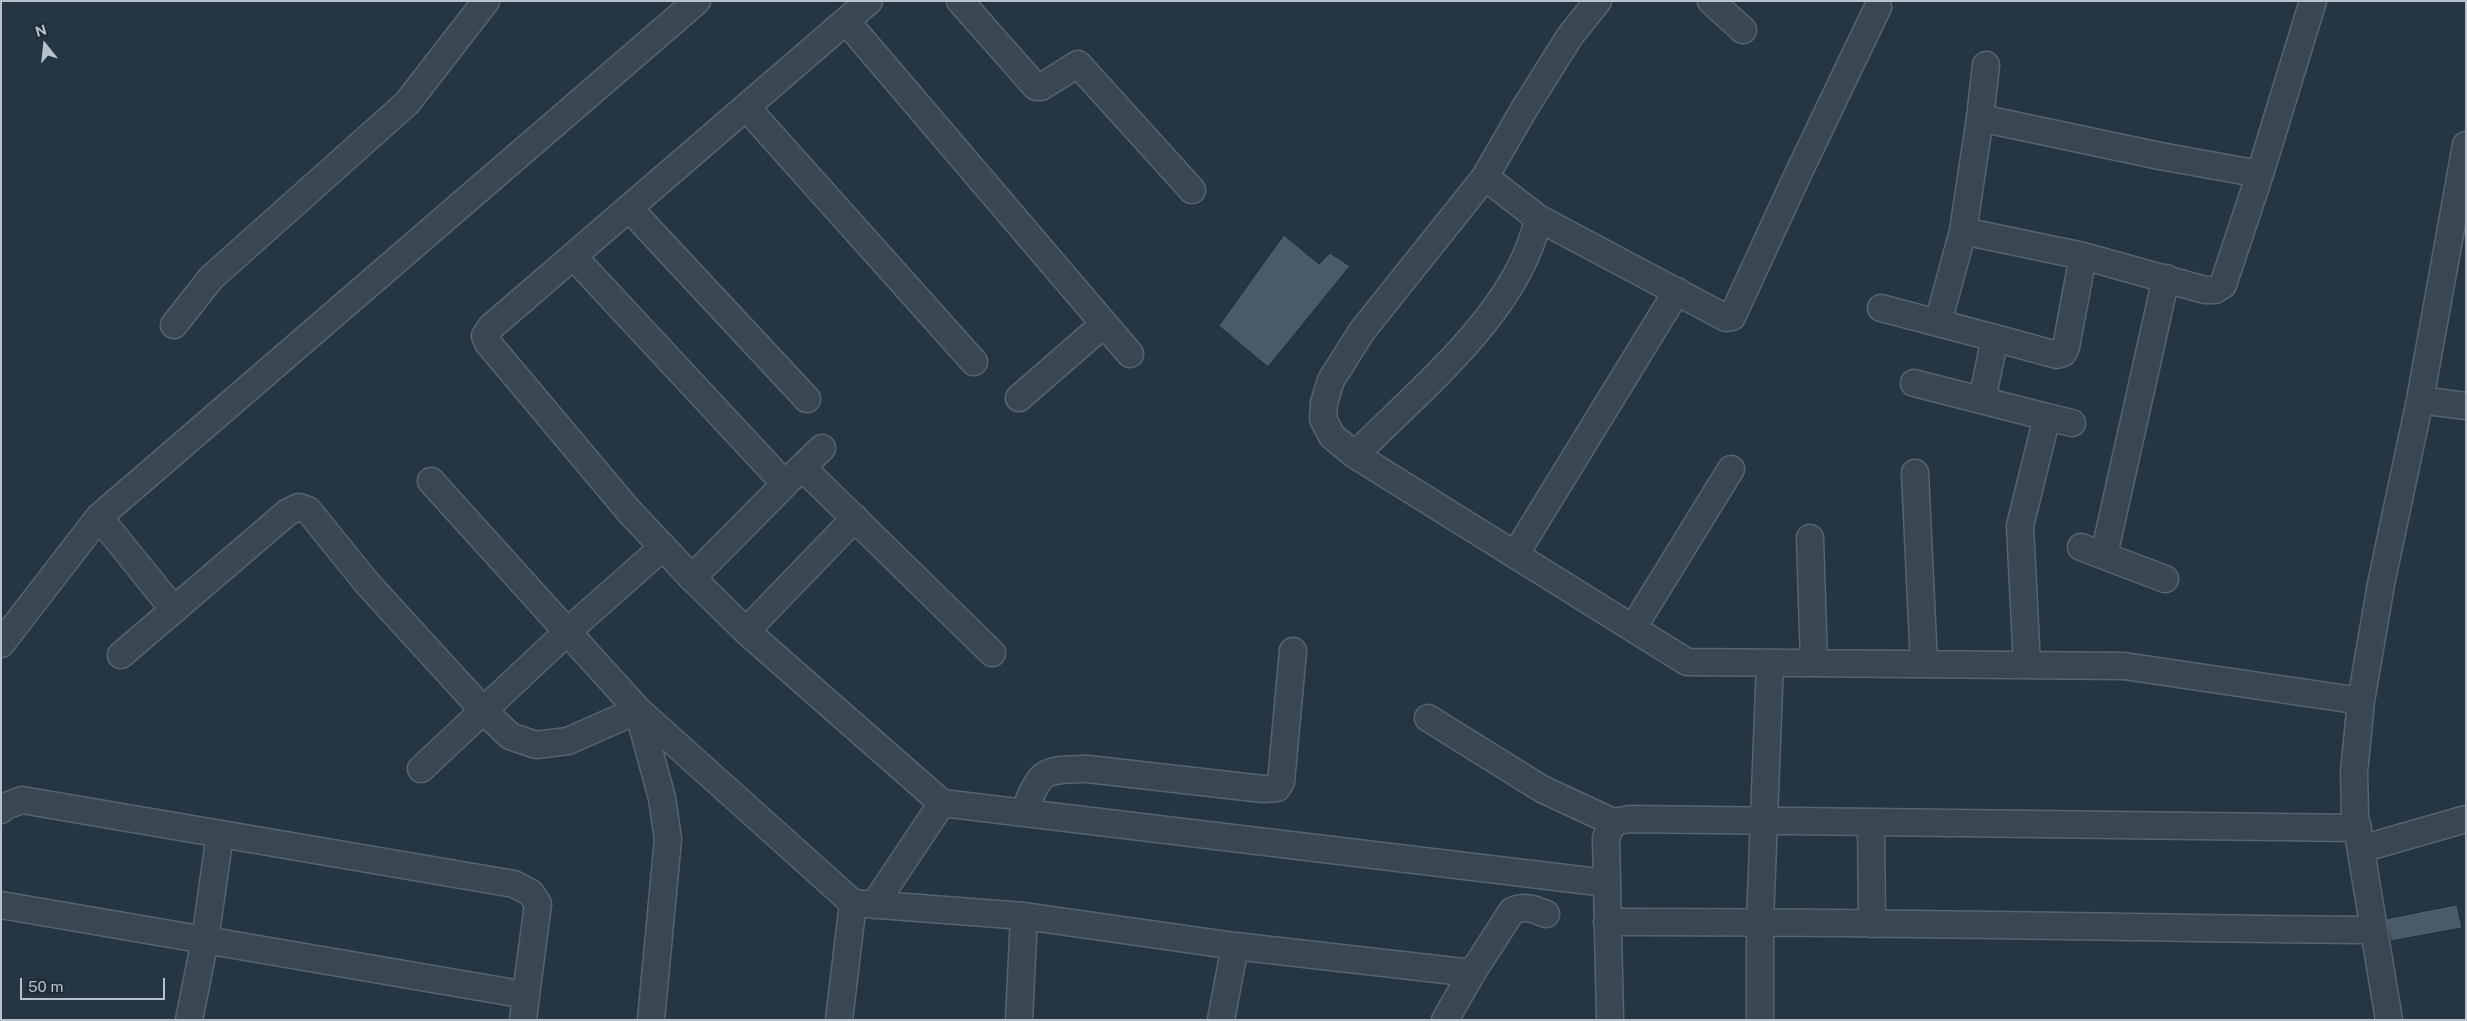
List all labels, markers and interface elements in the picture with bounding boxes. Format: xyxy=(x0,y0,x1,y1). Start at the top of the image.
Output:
north arrow xyxy=(20,20,70,70)
text: N xyxy=(33,21,48,40)
scale bar xyxy=(22,968,168,1000)
text: 50 m xyxy=(28,978,63,995)

